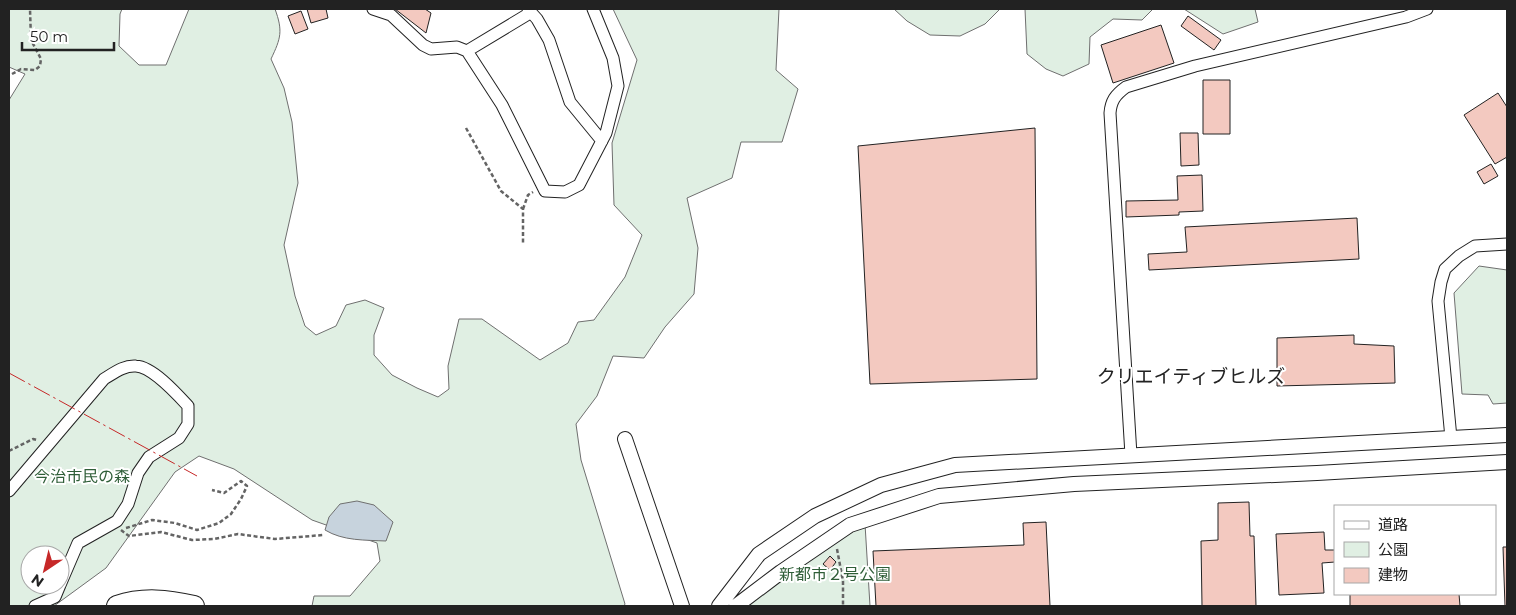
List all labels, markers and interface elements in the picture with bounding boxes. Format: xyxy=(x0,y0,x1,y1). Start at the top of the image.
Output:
scale bar xyxy=(22,20,115,52)
text: 50 m xyxy=(30,27,68,46)
district label: クリエイティブヒルズ xyxy=(1097,365,1285,388)
park label: 今治市民の森 xyxy=(34,467,130,486)
legend xyxy=(1334,505,1496,595)
text: 道路 xyxy=(1378,515,1408,534)
text: 公園 xyxy=(1378,540,1408,559)
north arrow xyxy=(20,545,70,595)
park label: 新都市２号公園 xyxy=(779,565,891,584)
text: 建物 xyxy=(1378,565,1408,584)
text: N xyxy=(28,570,47,591)

